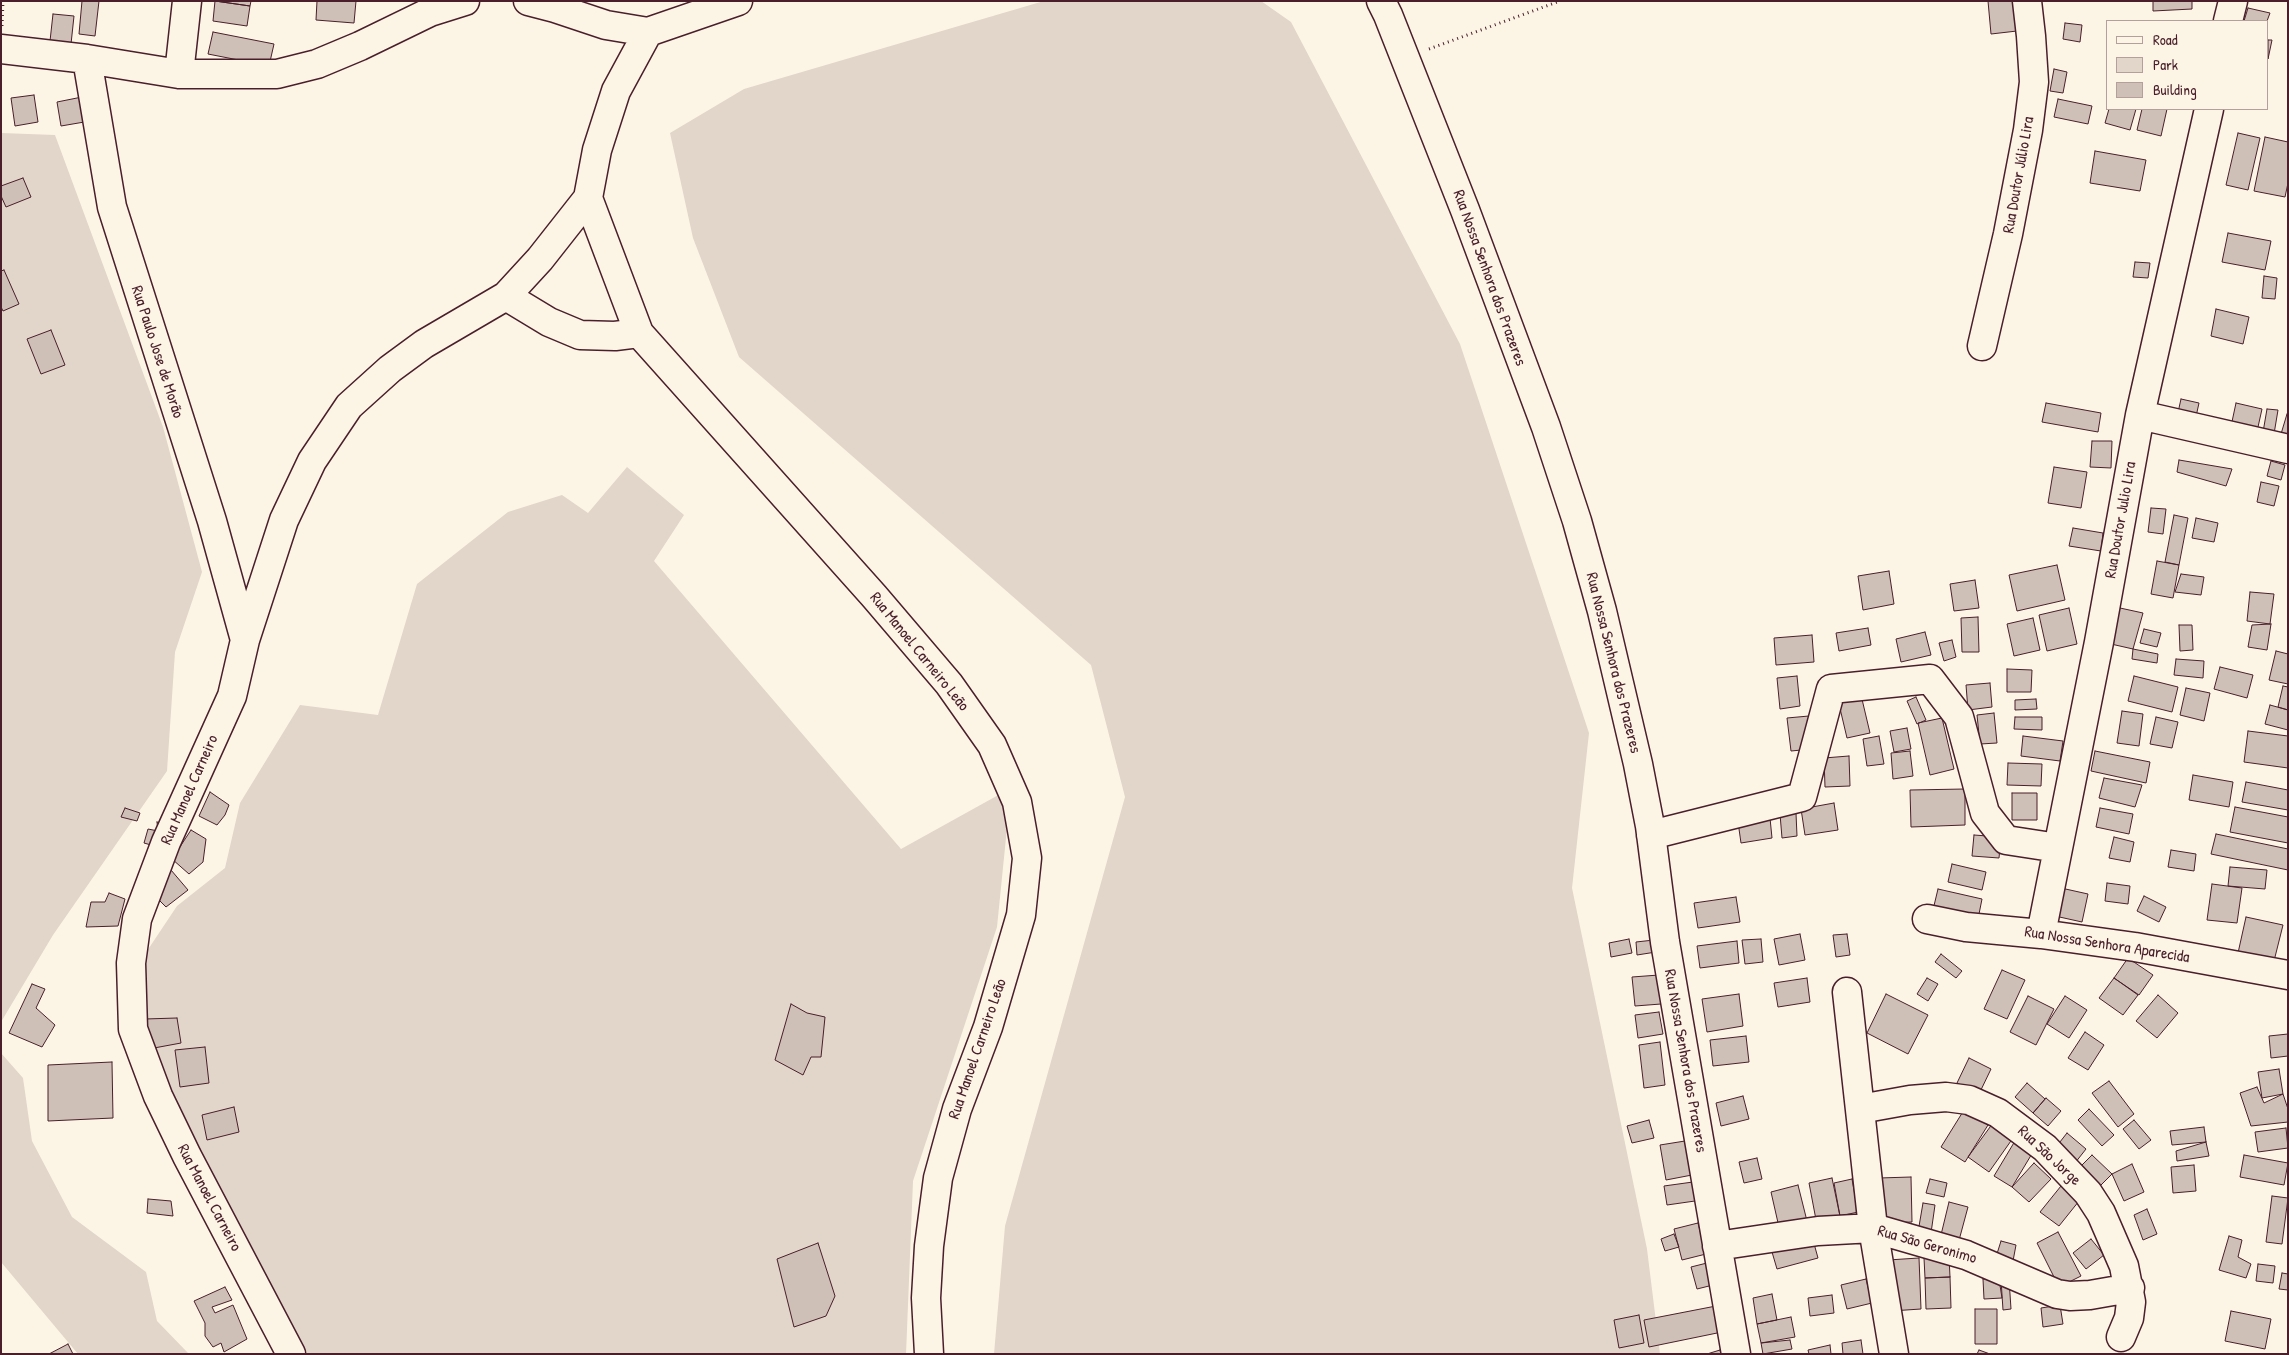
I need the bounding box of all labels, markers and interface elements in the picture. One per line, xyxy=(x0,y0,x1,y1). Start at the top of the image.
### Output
legend xyxy=(2106,20,2269,110)
text: Road xyxy=(2153,29,2178,50)
text: Park xyxy=(2153,54,2178,75)
text: Building xyxy=(2153,79,2197,100)
street label: Rua Doutor Júlio Lira xyxy=(1999,115,2039,235)
street label: Rua Nossa Senhora dos Prazeres xyxy=(1448,187,1530,369)
street label: Rua Paulo Jose de Morão xyxy=(127,283,187,421)
street label: Rua Doutor Julio Lira xyxy=(2101,460,2141,580)
street label: Rua Nossa Senhora dos Prazeres xyxy=(1581,571,1645,755)
street label: Rua Manoel Carneiro Leão xyxy=(865,589,973,715)
street label: Rua Manoel Carneiro xyxy=(157,732,223,848)
street label: Rua Nossa Senhora Aparecida xyxy=(2023,922,2191,968)
street label: Rua Nossa Senhora dos Prazeres xyxy=(1659,968,1711,1154)
street label: Rua Manoel Carneiro Leão xyxy=(945,976,1011,1122)
street label: Rua São Jorge xyxy=(2013,1122,2085,1190)
street label: Rua Manoel Carneiro xyxy=(173,1141,245,1255)
street label: Rua São Geronimo xyxy=(1875,1222,1979,1268)

